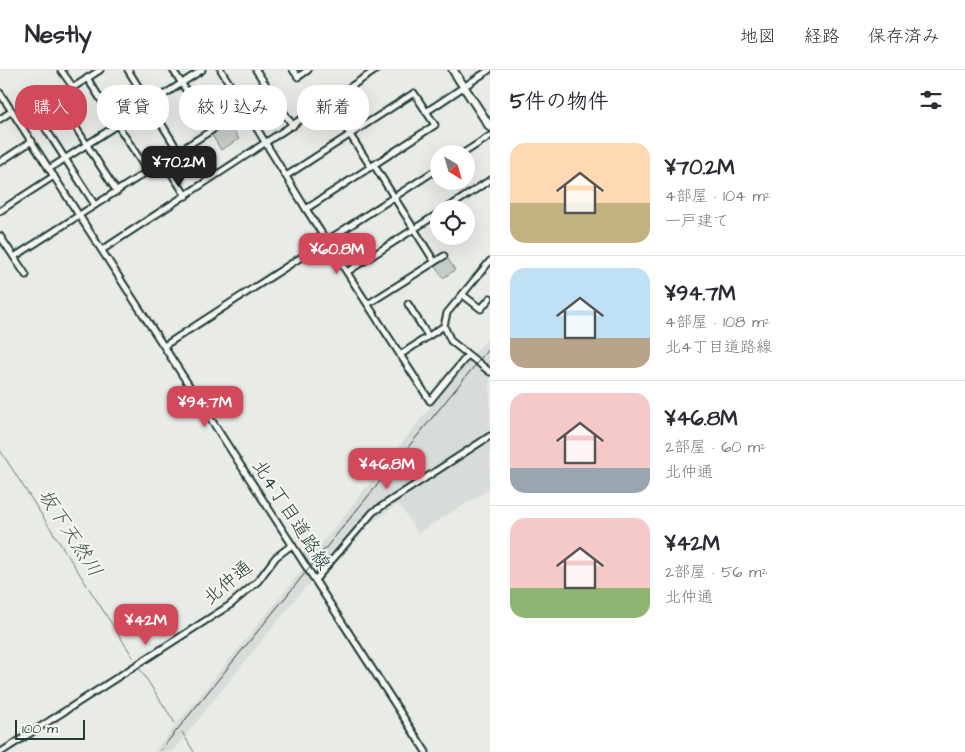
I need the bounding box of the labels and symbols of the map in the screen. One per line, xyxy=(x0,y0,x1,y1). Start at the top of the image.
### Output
north arrow xyxy=(430,145,475,190)
pin: ¥70.2M xyxy=(138,146,220,188)
pin: ¥60.8M xyxy=(296,232,378,275)
pin: ¥94.7M xyxy=(164,386,246,428)
pin: ¥46.8M xyxy=(346,448,428,490)
street label: 北4丁目道路線 xyxy=(245,454,337,576)
water label: 坂下天然川 xyxy=(31,483,109,583)
street label: 北仲通 xyxy=(197,554,259,612)
pin: ¥42M xyxy=(116,604,176,646)
scale bar xyxy=(15,717,85,740)

